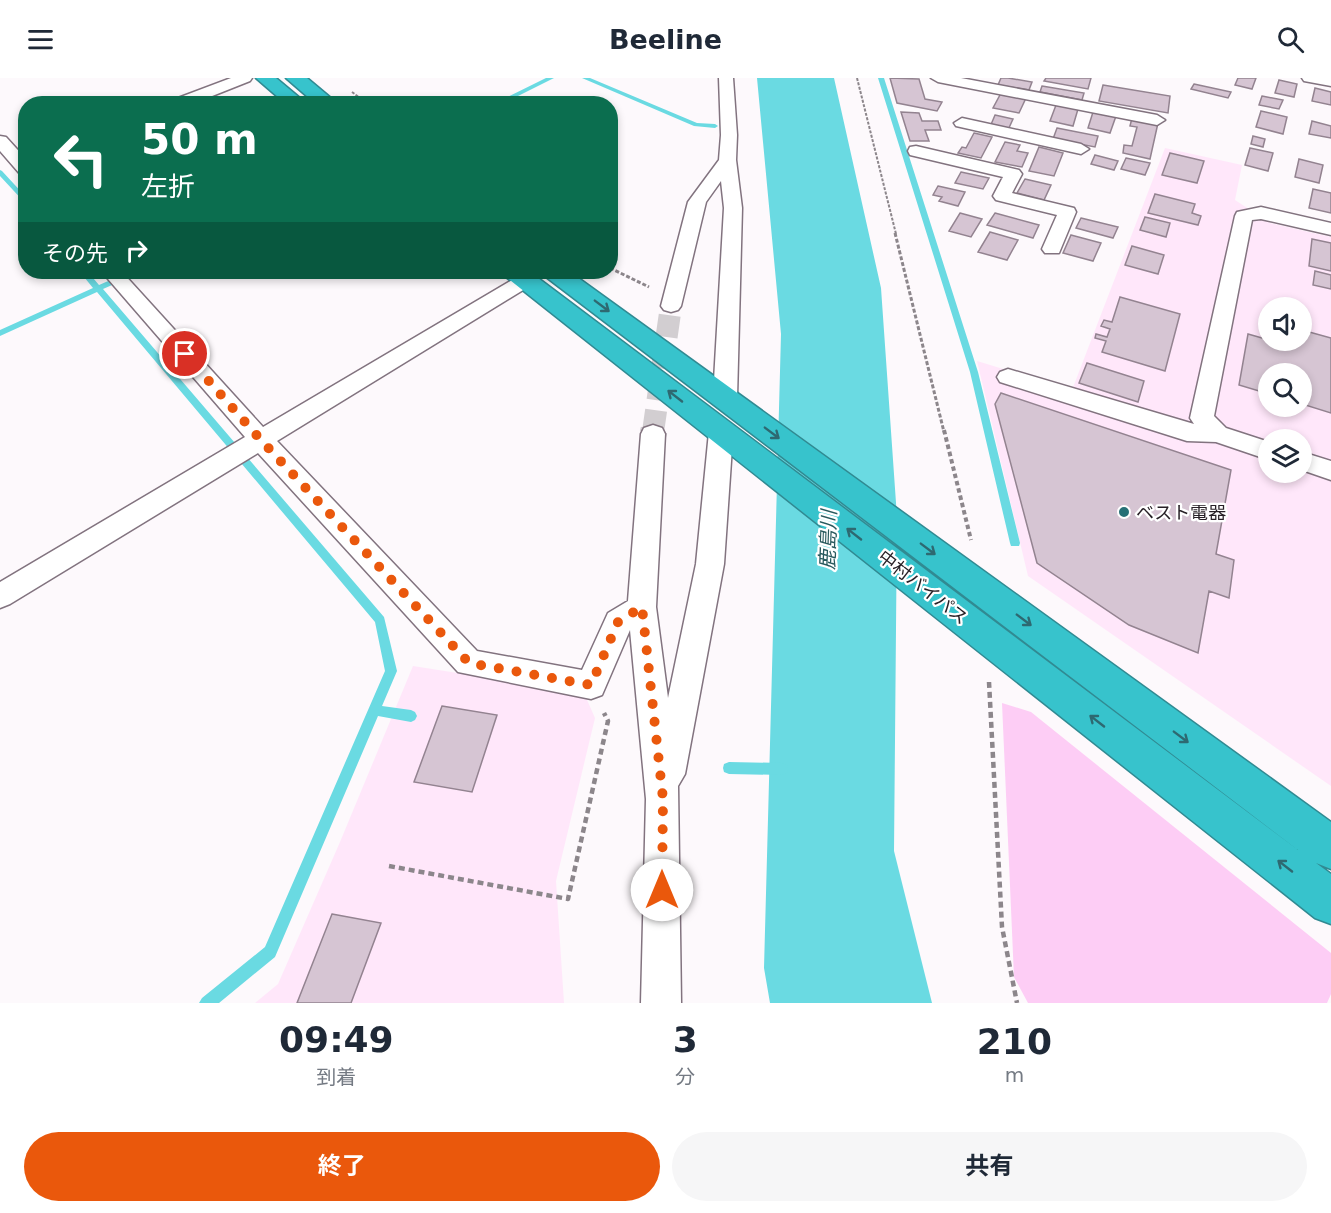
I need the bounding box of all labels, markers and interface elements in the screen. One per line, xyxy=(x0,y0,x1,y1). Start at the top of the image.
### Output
icon: menu xyxy=(24,23,57,56)
icon: search xyxy=(1274,23,1307,56)
text: Beeline xyxy=(609,24,722,55)
text: 50 m xyxy=(141,115,258,164)
icon: left xyxy=(42,120,120,198)
text: 左折 xyxy=(141,171,195,202)
icon: right xyxy=(120,234,153,267)
text: その先 xyxy=(42,241,108,266)
map controls xyxy=(1258,297,1312,483)
button: sound xyxy=(1258,297,1312,351)
one-way arrow xyxy=(593,300,609,313)
pin xyxy=(159,328,210,379)
icon: arrive xyxy=(168,337,201,370)
button: search xyxy=(1258,363,1312,417)
one-way arrow xyxy=(668,390,684,403)
one-way arrow xyxy=(763,426,779,439)
button: layers xyxy=(1258,429,1312,483)
place label: ベスト電器 xyxy=(1136,502,1226,523)
marker: ベスト電器 xyxy=(1117,505,1131,519)
water label: 鹿島川 xyxy=(815,508,841,570)
one-way arrow xyxy=(846,528,862,541)
one-way arrow xyxy=(920,543,936,555)
street label: 中村バイパス xyxy=(874,546,972,628)
one-way arrow xyxy=(1016,614,1032,627)
one-way arrow xyxy=(1089,715,1105,728)
one-way arrow xyxy=(1173,730,1189,743)
position arrow xyxy=(630,858,694,922)
one-way arrow xyxy=(1277,860,1293,873)
text: 09:49 xyxy=(279,1019,394,1060)
text: 3 xyxy=(673,1019,698,1060)
text: 210 xyxy=(977,1021,1052,1062)
text: m xyxy=(1005,1063,1024,1087)
text: 到着 xyxy=(316,1065,356,1089)
text: 分 xyxy=(675,1065,695,1089)
button: 終了 xyxy=(24,1132,660,1201)
button: 共有 xyxy=(672,1132,1307,1201)

